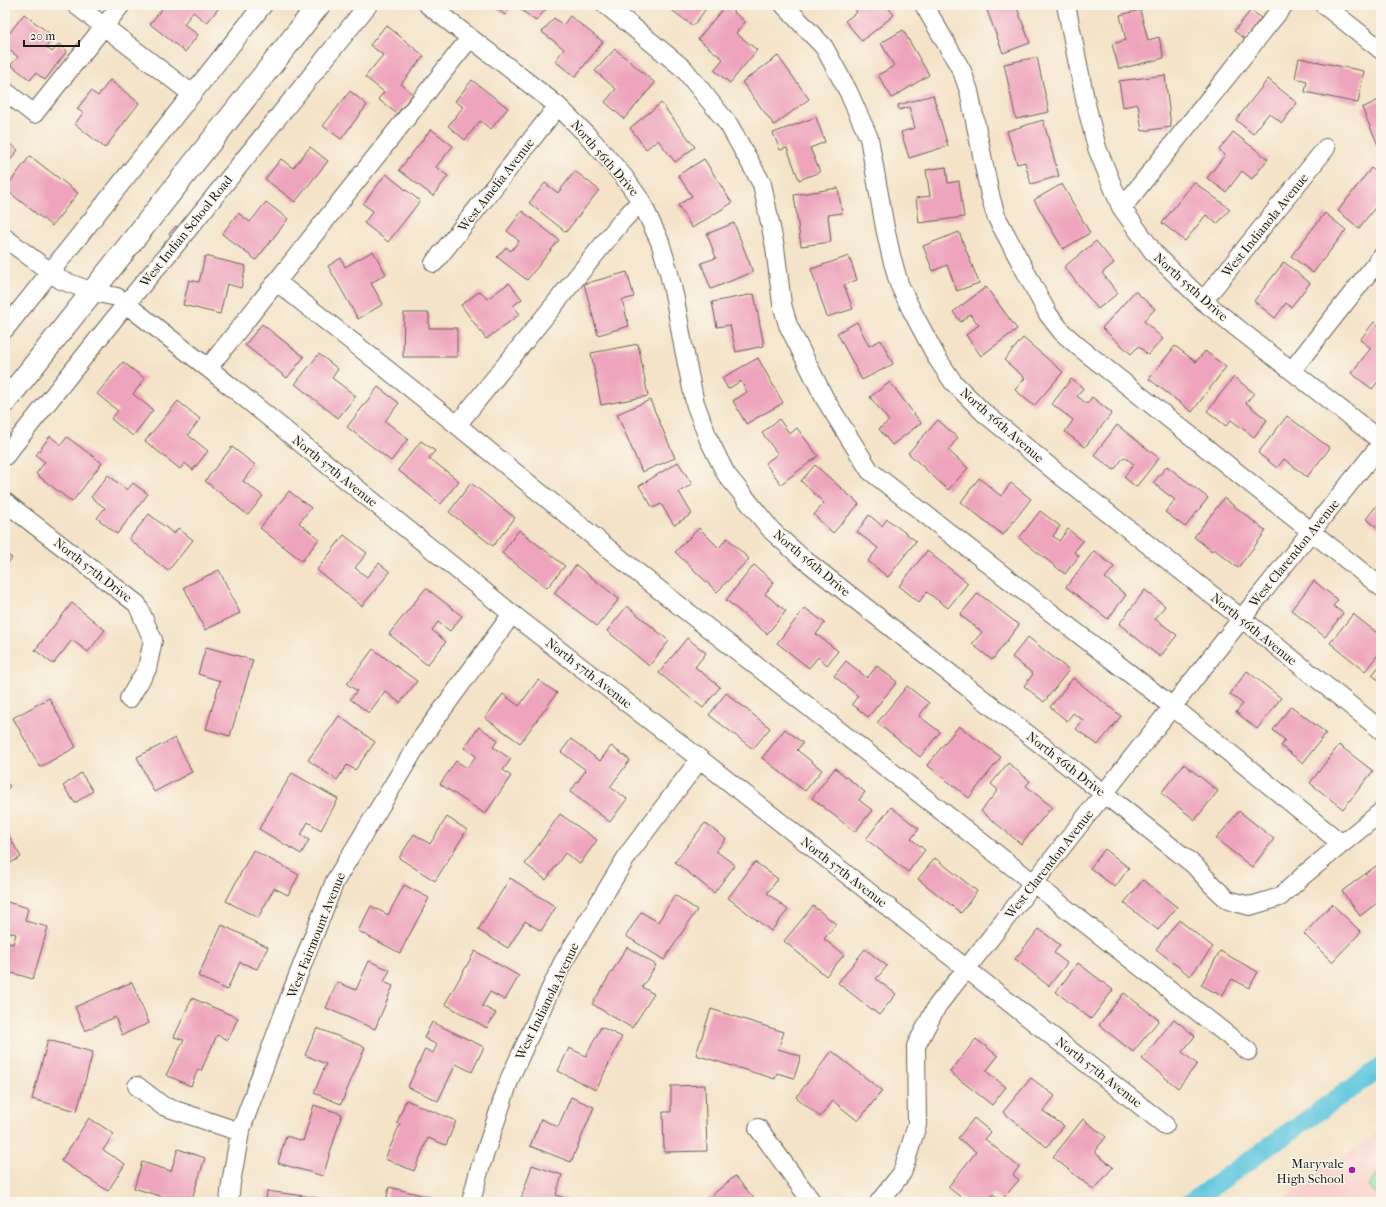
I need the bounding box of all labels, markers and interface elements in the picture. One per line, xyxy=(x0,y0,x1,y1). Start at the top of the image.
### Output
scale bar xyxy=(24,22,79,48)
text: 20 m xyxy=(30,29,55,43)
street label: North 56th Drive xyxy=(568,117,642,199)
street label: West Amelia Avenue xyxy=(454,135,537,235)
street label: West Indianola Avenue xyxy=(1218,170,1312,280)
street label: West Indian School Road xyxy=(136,172,236,290)
street label: North 55th Drive xyxy=(1151,250,1231,324)
street label: North 56th Avenue xyxy=(957,385,1047,466)
street label: North 57th Avenue xyxy=(289,432,381,510)
street label: West Clarendon Avenue xyxy=(1245,496,1342,611)
street label: North 56th Drive xyxy=(771,527,854,600)
street label: North 57th Drive xyxy=(51,535,135,605)
street label: North 56th Avenue xyxy=(1208,590,1300,668)
street label: North 57th Avenue xyxy=(543,635,635,712)
street label: North 56th Drive xyxy=(1024,729,1109,800)
street label: West Clarendon Avenue xyxy=(1001,806,1097,922)
street label: North 57th Avenue xyxy=(798,834,890,911)
street label: West Fairmount Avenue xyxy=(284,869,348,1001)
street label: West Indianola Avenue xyxy=(512,940,582,1063)
street label: North 57th Avenue xyxy=(1053,1034,1145,1111)
place label: Maryvale High School xyxy=(1277,1156,1345,1186)
marker: Maryvale High School xyxy=(1347,1165,1357,1175)

